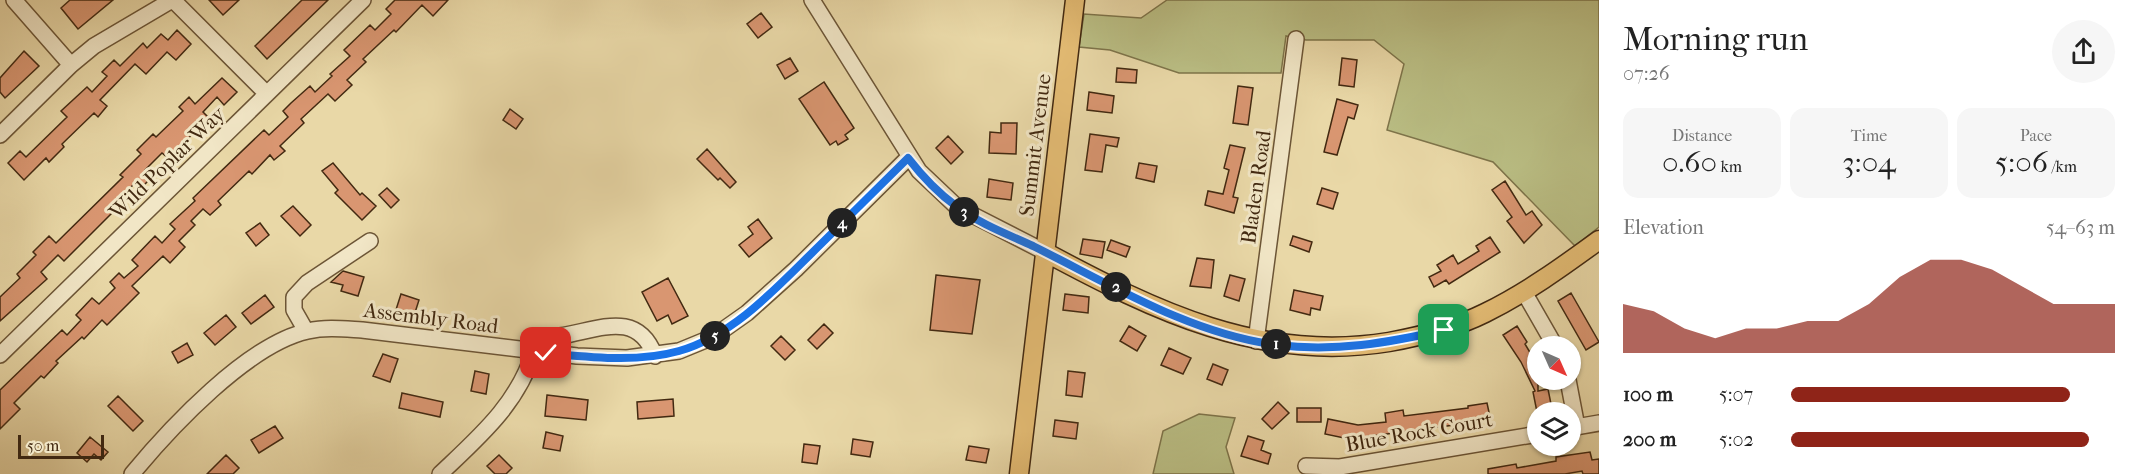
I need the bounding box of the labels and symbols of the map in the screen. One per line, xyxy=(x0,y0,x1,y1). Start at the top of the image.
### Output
street label: Summit Avenue xyxy=(1014,72,1056,218)
street label: Wild Poplar Way xyxy=(104,101,230,225)
street label: Bladen Road xyxy=(1236,128,1276,245)
pin: 3 xyxy=(949,197,979,227)
pin: 4 xyxy=(827,208,857,238)
pin: 2 xyxy=(1101,272,1131,302)
street label: Assembly Road xyxy=(361,298,500,338)
pin xyxy=(1418,304,1469,355)
pin: 5 xyxy=(700,321,730,351)
pin xyxy=(520,327,571,378)
pin: 1 xyxy=(1261,329,1291,359)
north arrow xyxy=(1527,336,1581,390)
street label: Blue Rock Court xyxy=(1343,407,1495,457)
scale bar xyxy=(18,432,104,460)

